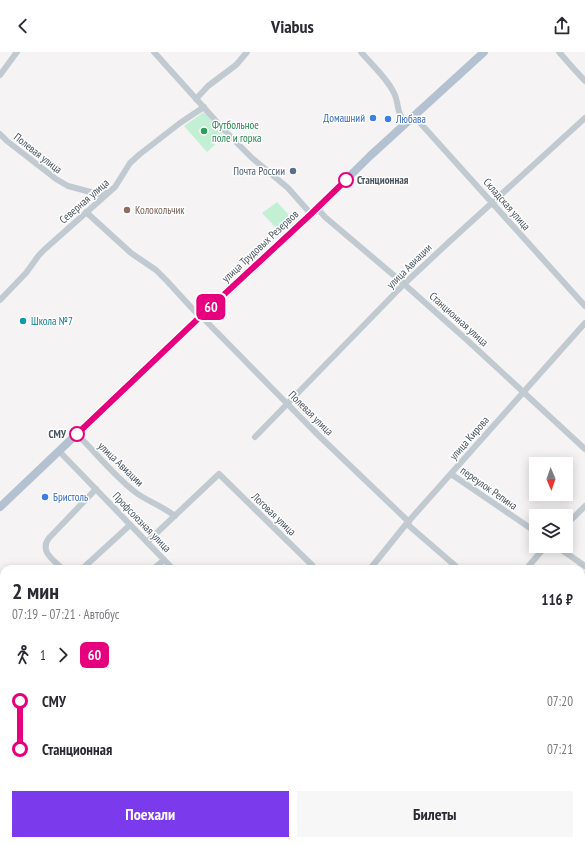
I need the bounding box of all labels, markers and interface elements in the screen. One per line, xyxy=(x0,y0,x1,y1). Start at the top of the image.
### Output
icon: back xyxy=(12,15,34,37)
text: Viabus xyxy=(271,15,314,38)
icon: share xyxy=(551,15,573,37)
place label: Домашний xyxy=(323,111,365,125)
place label: Любава xyxy=(395,112,426,126)
marker: Домашний xyxy=(368,113,378,123)
marker: Любава xyxy=(383,114,393,124)
place label: Футбольное поле и горка xyxy=(212,118,261,145)
marker: Футбольное поле и горка xyxy=(199,126,209,136)
street label: Полевая улица xyxy=(11,130,65,176)
place label: Почта России xyxy=(233,164,285,178)
marker: Почта России xyxy=(288,166,298,176)
marker: Станционная xyxy=(338,172,354,188)
place label: Станционная xyxy=(357,173,409,187)
street label: Складская улица xyxy=(480,175,534,233)
street label: Северная улица xyxy=(56,176,112,226)
place label: Колокольчик xyxy=(135,203,185,217)
marker: Колокольчик xyxy=(122,205,132,215)
street label: улица Трудовых Резервов xyxy=(219,206,302,285)
street label: улица Авиации xyxy=(384,240,435,291)
street label: Станционная улица xyxy=(427,289,491,349)
line badge: 60 xyxy=(193,294,229,320)
text: 60 xyxy=(204,298,218,316)
place label: Школа №7 xyxy=(31,314,73,328)
marker: Школа №7 xyxy=(18,316,28,326)
street label: Полевая улица xyxy=(286,388,336,438)
street label: улица Кирова xyxy=(446,413,492,463)
marker: СМУ xyxy=(69,426,85,442)
place label: СМУ xyxy=(48,427,67,441)
street label: улица Авиации xyxy=(95,439,147,489)
north arrow xyxy=(529,457,573,501)
map controls xyxy=(529,457,573,553)
street label: переулок Репина xyxy=(458,463,520,513)
street label: Профсоюзная улица xyxy=(110,489,174,555)
street label: Логовая улица xyxy=(248,489,299,539)
place label: Бристоль xyxy=(53,490,88,504)
marker: Бристоль xyxy=(40,492,50,502)
button: layers xyxy=(529,509,573,553)
text: 2 мин xyxy=(12,577,59,605)
text: 116 ₽ xyxy=(541,590,573,609)
text: 07:19 – 07:21 · Автобус xyxy=(12,606,119,623)
icon: walk xyxy=(12,644,34,666)
icon: forward xyxy=(52,644,74,666)
text: 60 xyxy=(88,646,101,664)
text: 1 xyxy=(40,647,46,664)
text: СМУ xyxy=(42,692,66,711)
text: 07:20 xyxy=(547,693,573,710)
text: Станционная xyxy=(42,740,112,759)
text: 07:21 xyxy=(547,741,573,758)
button: Поехали xyxy=(12,791,289,837)
button: Билеты xyxy=(297,791,573,837)

